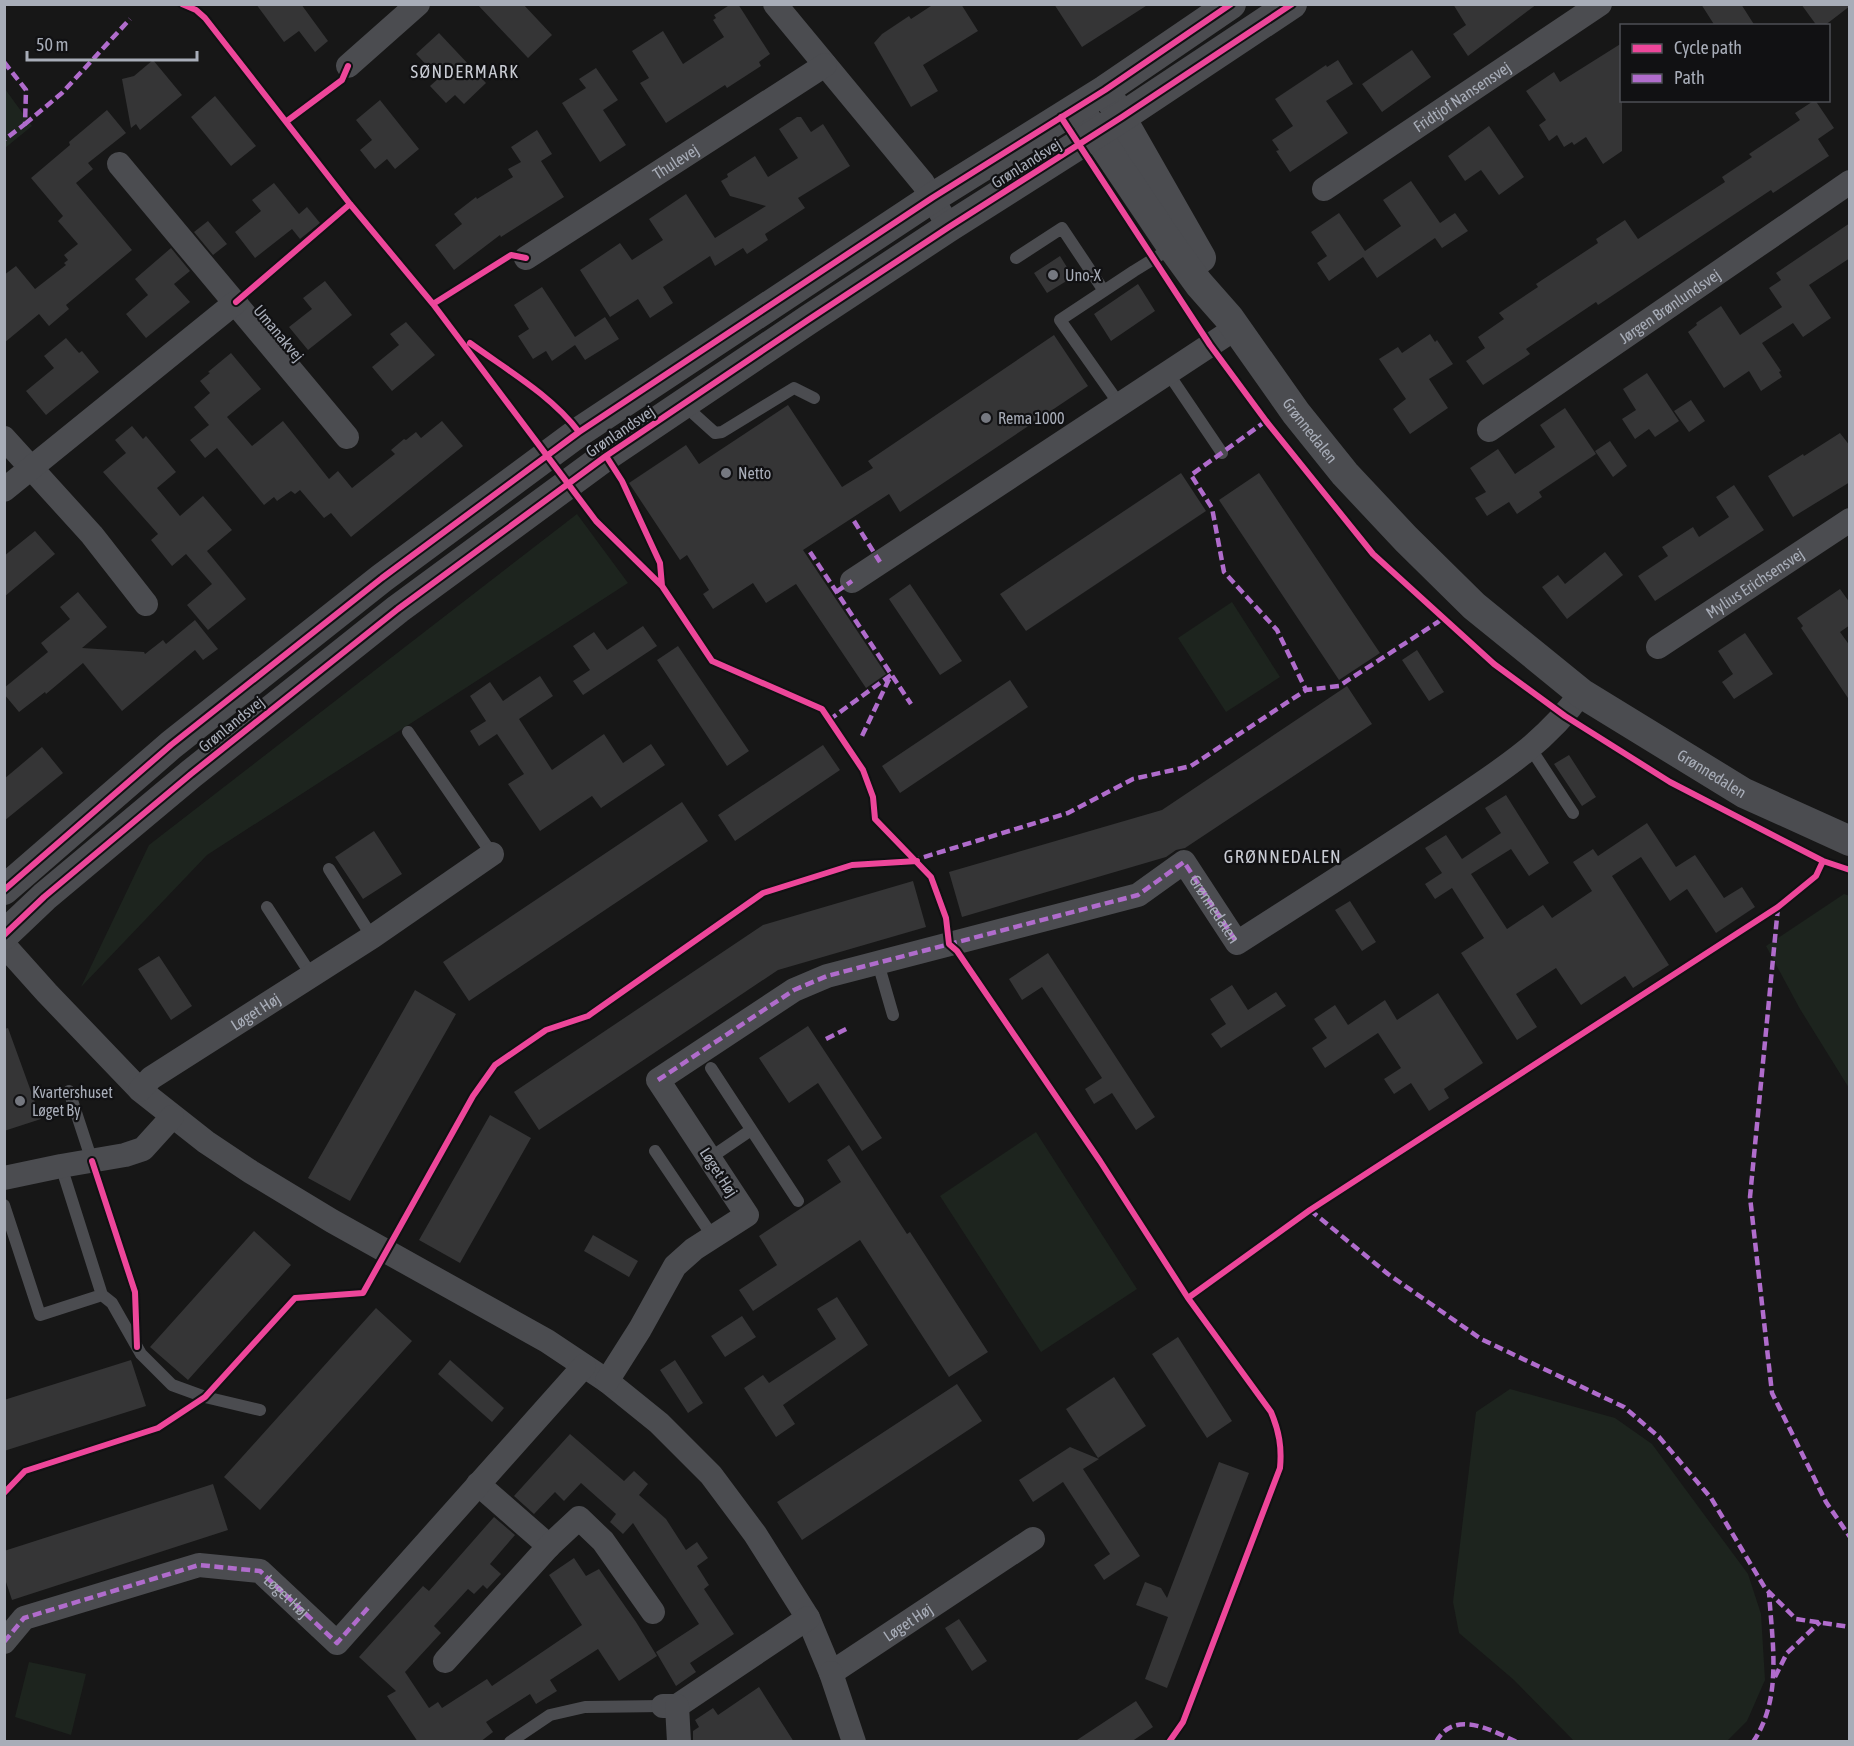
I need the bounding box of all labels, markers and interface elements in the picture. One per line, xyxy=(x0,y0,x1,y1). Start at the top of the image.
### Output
scale bar xyxy=(27,24,196,62)
legend xyxy=(1620,24,1830,102)
text: 50 m xyxy=(36,34,68,55)
text: Cycle path xyxy=(1674,37,1742,58)
street label: Fridtjof Nansensvej xyxy=(1410,58,1514,136)
district label: SØNDERMARK xyxy=(410,61,520,82)
text: Path xyxy=(1674,67,1705,88)
street label: Grønlandsvej xyxy=(988,135,1065,192)
street label: Thulevej xyxy=(649,140,702,183)
street label: Jørgen Brønlundsvej xyxy=(1615,265,1724,347)
place label: Uno-X xyxy=(1065,266,1102,284)
marker: Uno-X xyxy=(1046,268,1060,282)
street label: Umanakvej xyxy=(249,301,308,365)
street label: Grønnedalen xyxy=(1279,394,1341,466)
street label: Grønlandsvej xyxy=(582,402,658,461)
place label: Rema 1000 xyxy=(998,409,1065,427)
marker: Rema 1000 xyxy=(979,411,993,425)
place label: Netto xyxy=(738,464,771,482)
marker: Netto xyxy=(719,466,733,480)
street label: Mylius Erichsensvej xyxy=(1702,544,1808,622)
street label: Grønlandsvej xyxy=(195,692,268,756)
street label: Grønnedalen xyxy=(1674,745,1750,801)
district label: GRØNNEDALEN xyxy=(1224,846,1342,867)
street label: Grønnedalen xyxy=(1186,872,1243,946)
street label: Løget Høj xyxy=(227,989,284,1034)
place label: Kvartershuset Løget By xyxy=(32,1083,113,1120)
marker: Kvartershuset Løget By xyxy=(13,1094,27,1108)
street label: Løget Høj xyxy=(696,1144,741,1200)
street label: Løget Høj xyxy=(261,1571,313,1622)
street label: Løget Høj xyxy=(880,1599,936,1645)

